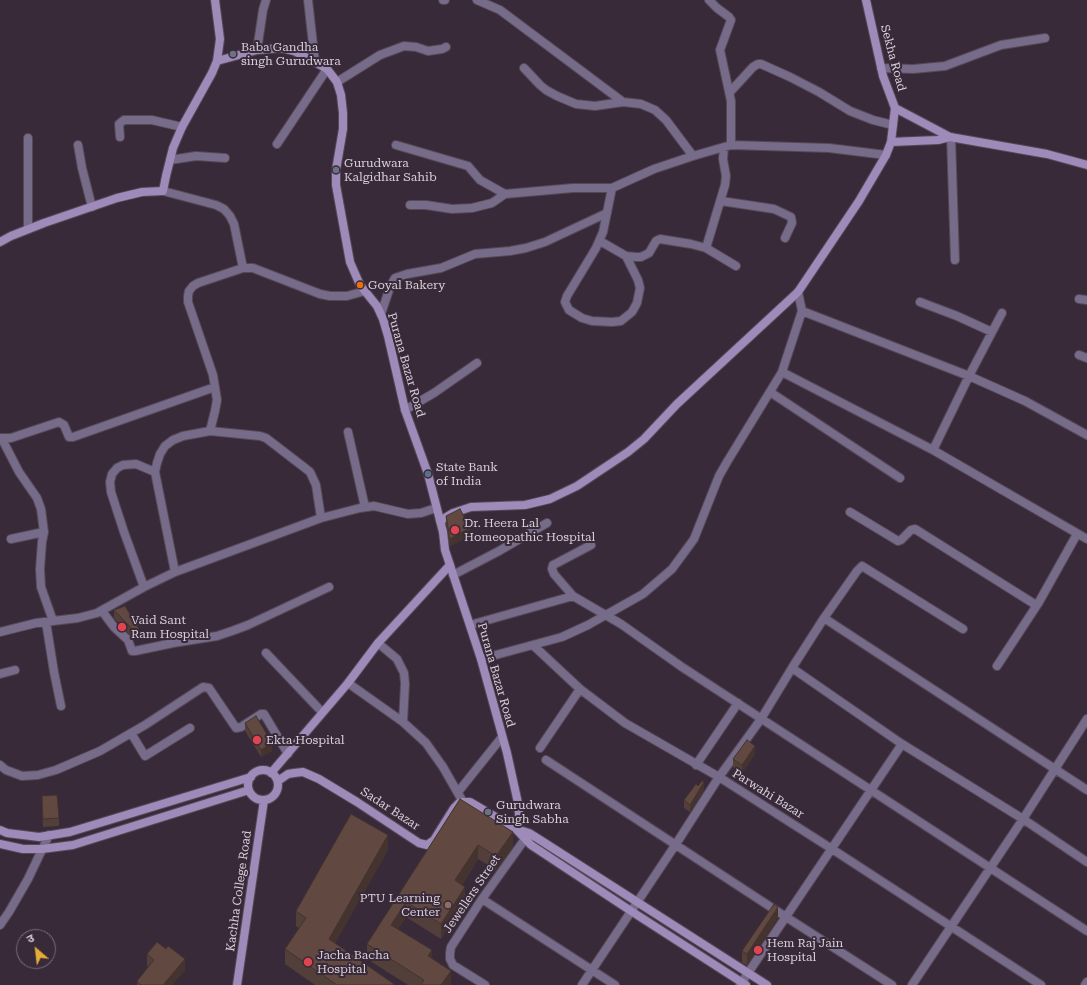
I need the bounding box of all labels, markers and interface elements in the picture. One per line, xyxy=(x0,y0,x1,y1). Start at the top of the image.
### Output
street label: Sekha Road xyxy=(877,23,909,93)
place label: Baba Gandha singh Gurudwara xyxy=(241,40,341,68)
marker: Baba Gandha singh Gurudwara xyxy=(228,49,238,59)
place label: Gurudwara Kalgidhar Sahib xyxy=(344,156,437,184)
marker: Gurudwara Kalgidhar Sahib xyxy=(331,165,341,175)
place label: Goyal Bakery xyxy=(368,278,445,292)
marker: Goyal Bakery xyxy=(355,280,365,290)
street label: Purana Bazar Road xyxy=(384,311,428,419)
place label: State Bank of India xyxy=(436,460,498,488)
marker: State Bank of India xyxy=(423,469,433,479)
place label: Dr. Heera Lal Homeopathic Hospital xyxy=(464,516,595,544)
marker: Dr. Heera Lal Homeopathic Hospital xyxy=(449,524,461,536)
place label: Vaid Sant Ram Hospital xyxy=(131,613,209,641)
marker: Vaid Sant Ram Hospital xyxy=(116,621,128,633)
street label: Purana Bazar Road xyxy=(474,621,518,729)
place label: Ekta Hospital xyxy=(266,733,344,747)
marker: Ekta Hospital xyxy=(251,734,263,746)
street label: Parwahi Bazar xyxy=(730,766,806,822)
street label: Sadar Bazar xyxy=(358,785,422,833)
place label: Gurudwara Singh Sabha xyxy=(496,798,569,826)
marker: Gurudwara Singh Sabha xyxy=(483,807,493,817)
street label: Kachha College Road xyxy=(223,830,255,952)
street label: Jewellers Street xyxy=(441,852,503,936)
place label: PTU Learning Center xyxy=(360,891,440,919)
marker: PTU Learning Center xyxy=(443,900,453,910)
north arrow xyxy=(16,929,56,969)
text: उ xyxy=(25,932,36,946)
place label: Hem Raj Jain Hospital xyxy=(767,936,843,964)
marker: Hem Raj Jain Hospital xyxy=(752,944,764,956)
place label: Jacha Bacha Hospital xyxy=(317,948,389,976)
marker: Jacha Bacha Hospital xyxy=(302,956,314,968)

